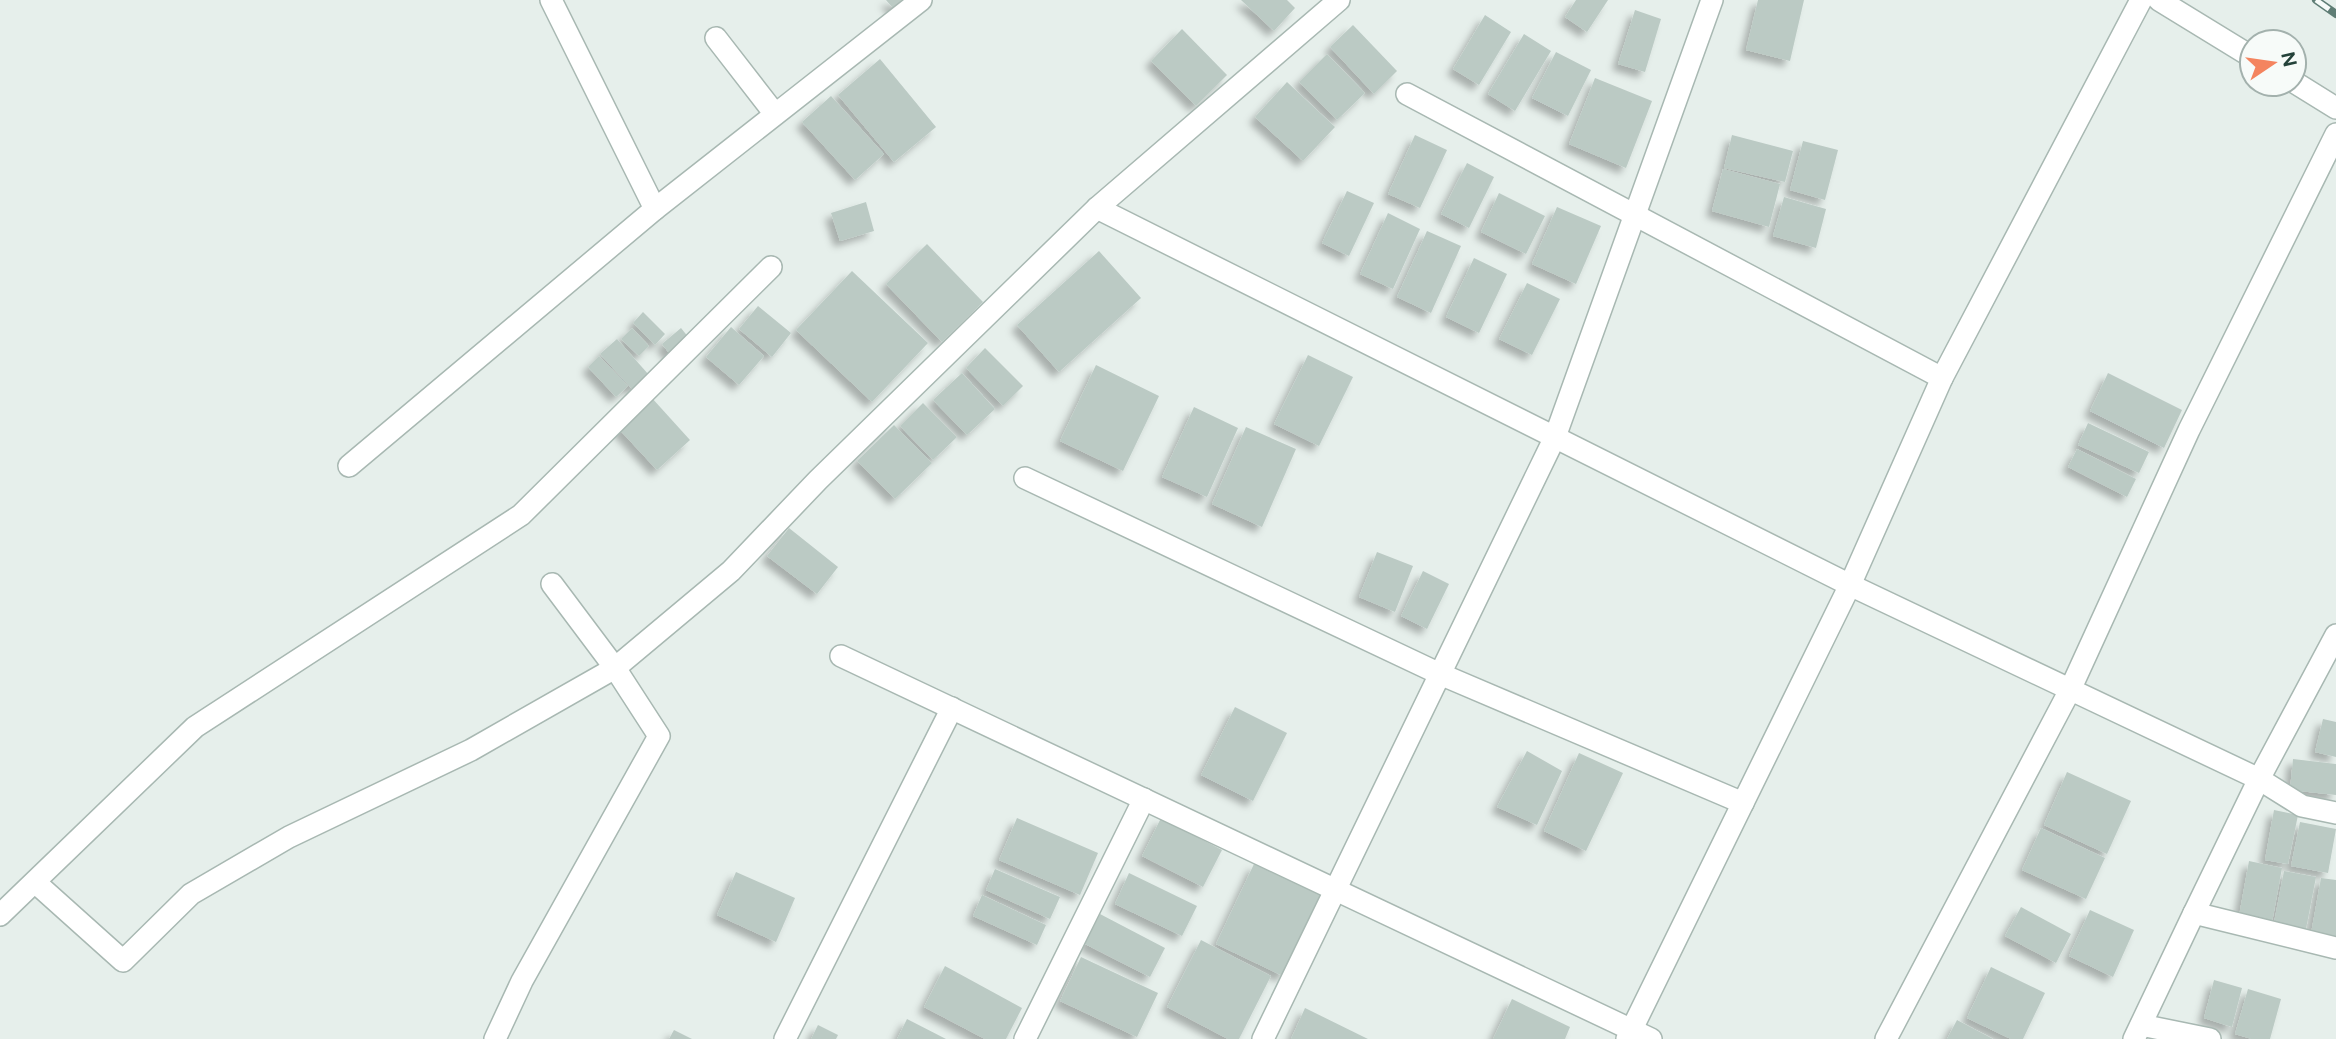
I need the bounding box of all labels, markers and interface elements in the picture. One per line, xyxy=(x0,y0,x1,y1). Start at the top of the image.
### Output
north arrow xyxy=(2238,28,2308,98)
text: N xyxy=(2276,50,2302,69)

